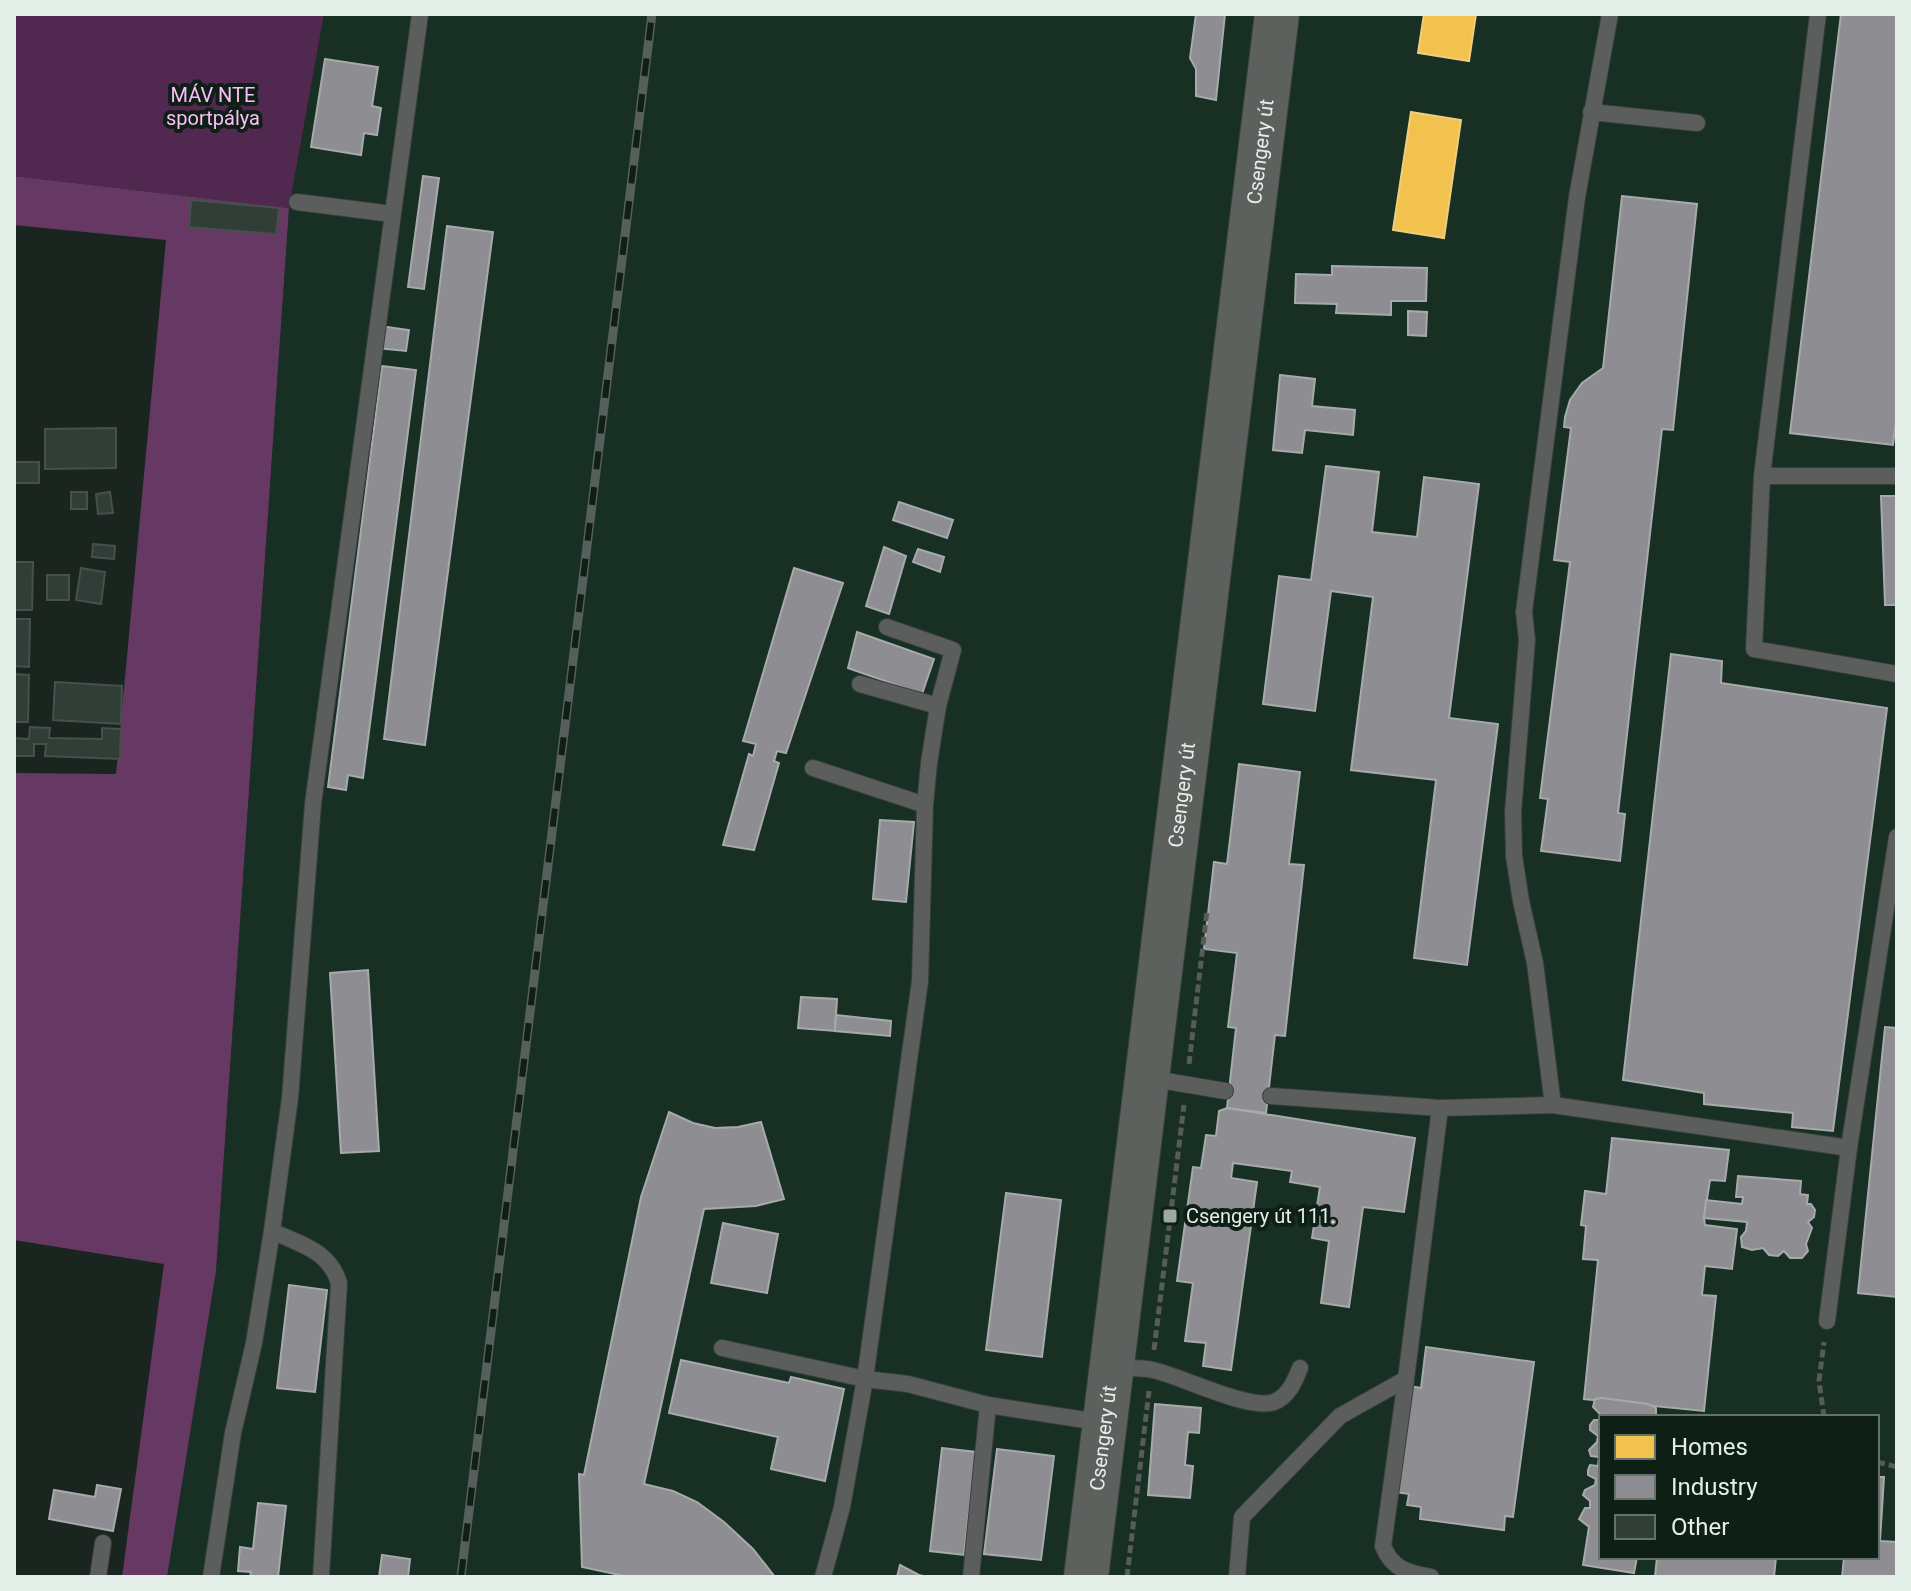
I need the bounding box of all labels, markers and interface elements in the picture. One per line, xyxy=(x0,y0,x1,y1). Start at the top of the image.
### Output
park label: MÁV NTE sportpálya xyxy=(166,83,260,130)
street label: Csengery út xyxy=(1242,98,1279,206)
street label: Csengery út xyxy=(1163,741,1200,849)
place label: Csengery út 111. xyxy=(1186,1204,1336,1228)
marker: Csengery út 111. xyxy=(1161,1207,1179,1225)
street label: Csengery út xyxy=(1085,1384,1121,1492)
legend xyxy=(1599,1415,1879,1559)
text: Homes xyxy=(1671,1433,1748,1461)
text: Industry xyxy=(1671,1473,1758,1501)
text: Other xyxy=(1671,1513,1729,1541)

